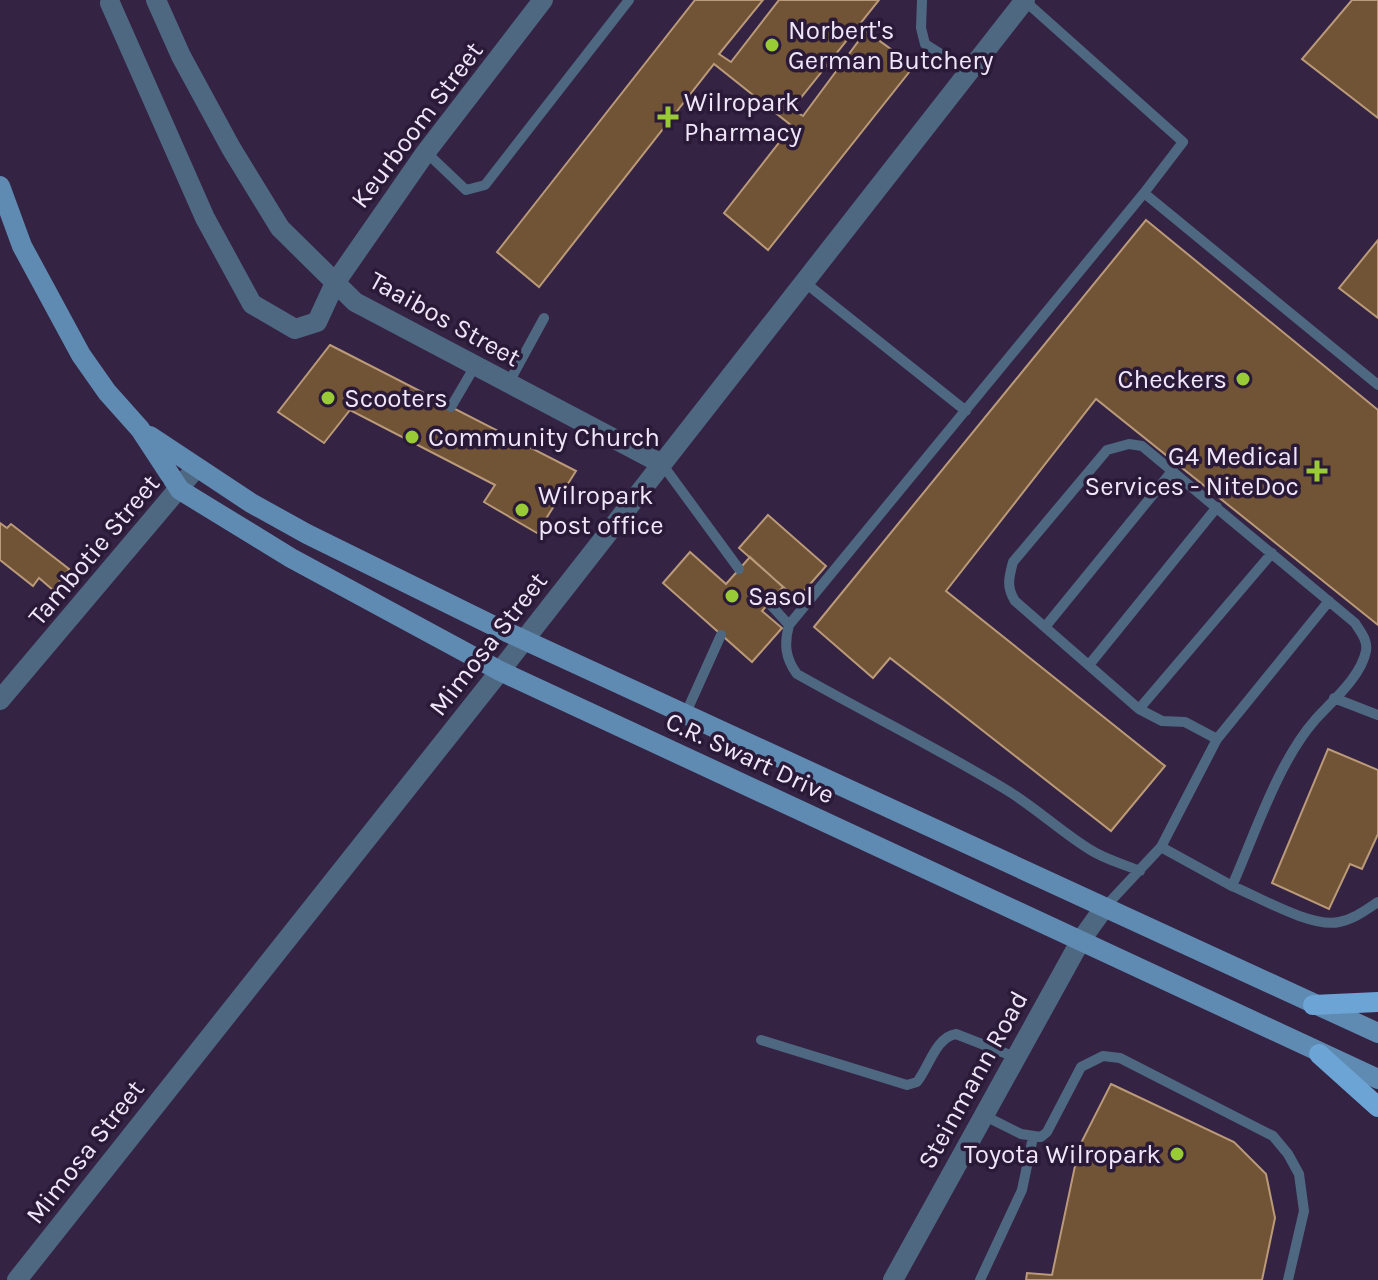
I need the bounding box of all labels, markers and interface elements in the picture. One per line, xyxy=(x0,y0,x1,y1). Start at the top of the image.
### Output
place label: Norbert's German Butchery xyxy=(788,15,994,76)
street label: Keurboom Street xyxy=(344,36,490,214)
marker: Norbert's German Butchery xyxy=(763,36,781,54)
place label: Wilropark Pharmacy xyxy=(684,87,802,148)
marker: Wilropark Pharmacy xyxy=(659,108,677,126)
street label: Taaibos Street xyxy=(364,265,526,373)
place label: Checkers xyxy=(1118,364,1227,395)
marker: Checkers xyxy=(1234,370,1252,388)
place label: Scooters xyxy=(344,383,448,414)
marker: Scooters xyxy=(319,389,337,407)
place label: Community Church xyxy=(428,422,660,453)
marker: Community Church xyxy=(403,428,421,446)
place label: G4 Medical Services - NiteDoc xyxy=(1084,441,1299,502)
marker: G4 Medical Services - NiteDoc xyxy=(1306,460,1328,482)
street label: Tambotie Street xyxy=(22,468,166,632)
place label: Wilropark post office xyxy=(538,480,664,541)
marker: Wilropark post office xyxy=(513,501,531,519)
street label: Mimosa Street xyxy=(422,566,554,722)
place label: Sasol xyxy=(748,581,813,612)
marker: Sasol xyxy=(723,587,741,605)
street label: C.R. Swart Drive xyxy=(661,705,839,811)
street label: Steinmann Road xyxy=(911,986,1035,1174)
street label: Mimosa Street xyxy=(19,1074,151,1230)
place label: Toyota Wilropark xyxy=(964,1139,1161,1170)
marker: Toyota Wilropark xyxy=(1168,1145,1186,1163)

